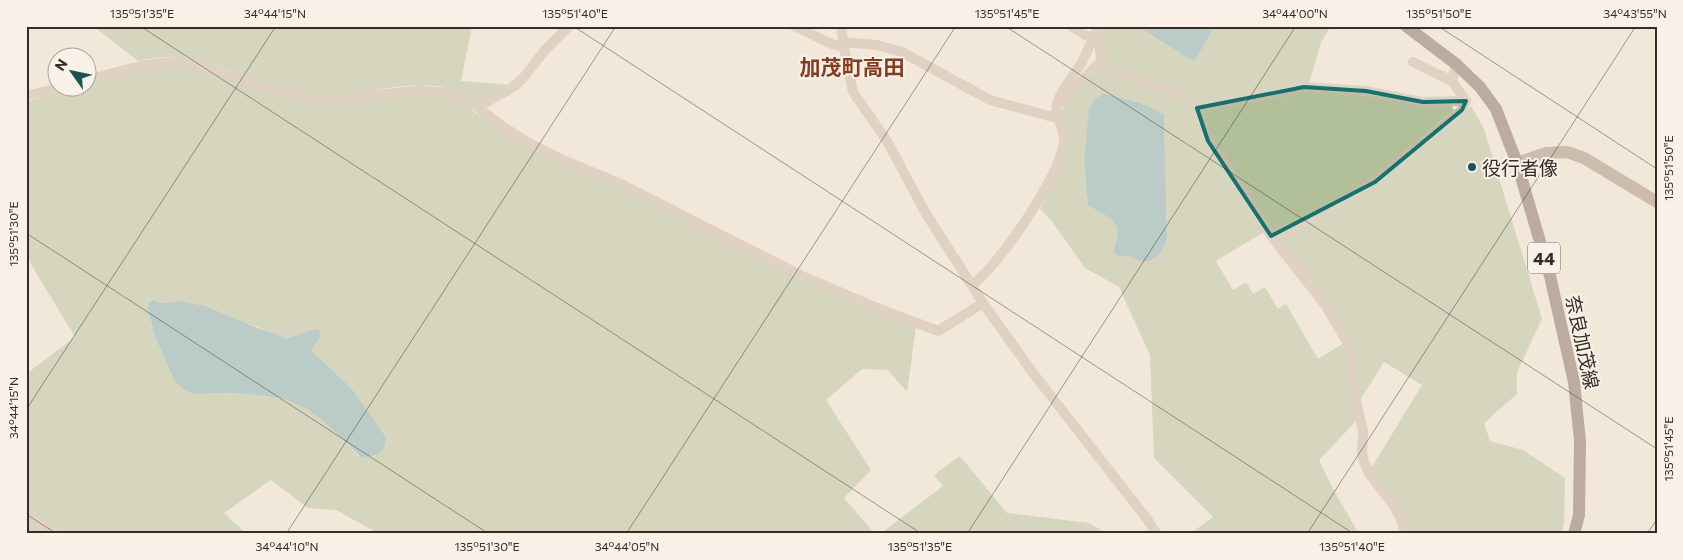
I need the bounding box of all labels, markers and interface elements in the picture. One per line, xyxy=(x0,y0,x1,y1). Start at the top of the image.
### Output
text: 135°51'35"E xyxy=(110,6,174,20)
text: 34°44'15"N xyxy=(244,6,306,20)
text: 135°51'40"E xyxy=(542,6,608,20)
text: 135°51'45"E xyxy=(975,6,1039,20)
text: 34°44'00"N xyxy=(1262,6,1328,20)
text: 135°51'50"E xyxy=(1406,6,1472,20)
text: 34°43'55"N xyxy=(1603,6,1667,20)
north arrow xyxy=(48,48,98,98)
district label: 加茂町高田 xyxy=(800,54,905,79)
text: N xyxy=(51,56,71,74)
text: 135°51'50"E xyxy=(1661,135,1675,201)
place label: 役行者像 xyxy=(1482,156,1558,179)
marker: 役行者像 xyxy=(1466,161,1478,173)
text: 135°51'30"E xyxy=(6,201,20,267)
road number: 44 xyxy=(1528,242,1560,274)
street label: 奈良加茂線 xyxy=(1562,293,1604,391)
text: 34°44'15"N xyxy=(6,377,20,439)
text: 135°51'45"E xyxy=(1661,417,1675,481)
text: 34°44'10"N xyxy=(256,539,318,553)
text: 135°51'30"E xyxy=(454,539,520,553)
text: 34°44'05"N xyxy=(595,539,659,553)
text: 135°51'35"E xyxy=(888,539,952,553)
text: 135°51'40"E xyxy=(1319,539,1385,553)

